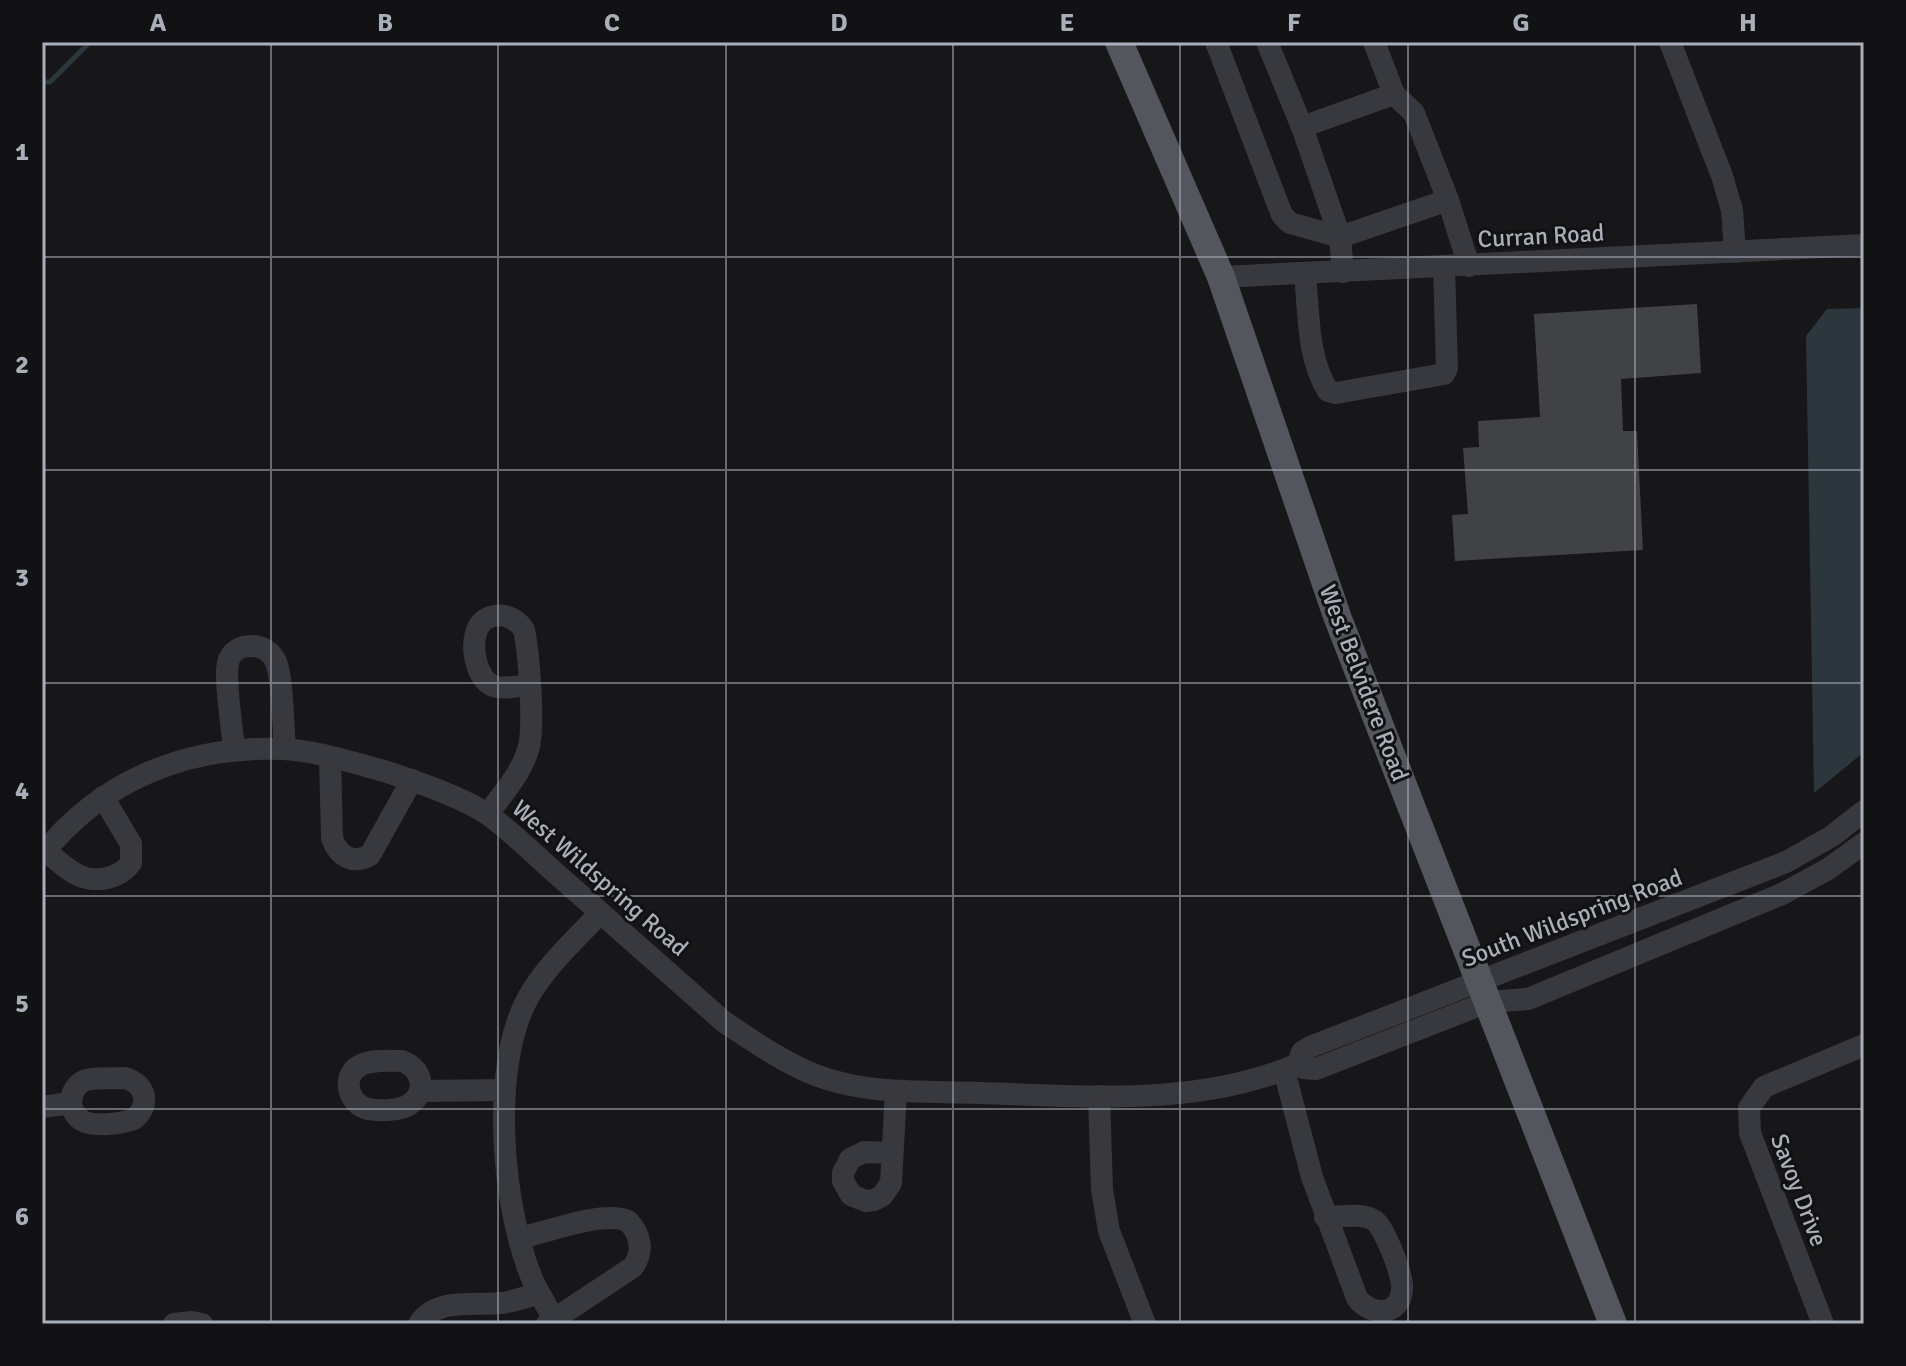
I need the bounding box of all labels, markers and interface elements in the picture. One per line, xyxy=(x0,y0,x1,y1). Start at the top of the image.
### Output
text: A xyxy=(150,7,167,39)
text: B xyxy=(377,7,393,39)
text: C xyxy=(604,7,620,39)
text: D xyxy=(830,7,848,39)
text: E xyxy=(1060,7,1074,39)
text: F xyxy=(1287,7,1301,39)
text: G xyxy=(1512,7,1530,39)
text: H xyxy=(1739,7,1757,39)
text: 1 xyxy=(15,136,29,168)
street label: Curran Road xyxy=(1477,218,1605,254)
text: 2 xyxy=(15,349,29,381)
text: 3 xyxy=(15,562,29,594)
street label: West Belvidere Road xyxy=(1313,581,1415,785)
text: 4 xyxy=(15,775,29,807)
street label: West Wildspring Road xyxy=(506,793,694,963)
street label: South Wildspring Road xyxy=(1458,862,1686,974)
text: 5 xyxy=(15,988,29,1020)
street label: Savoy Drive xyxy=(1764,1130,1834,1250)
text: 6 xyxy=(15,1201,29,1233)

